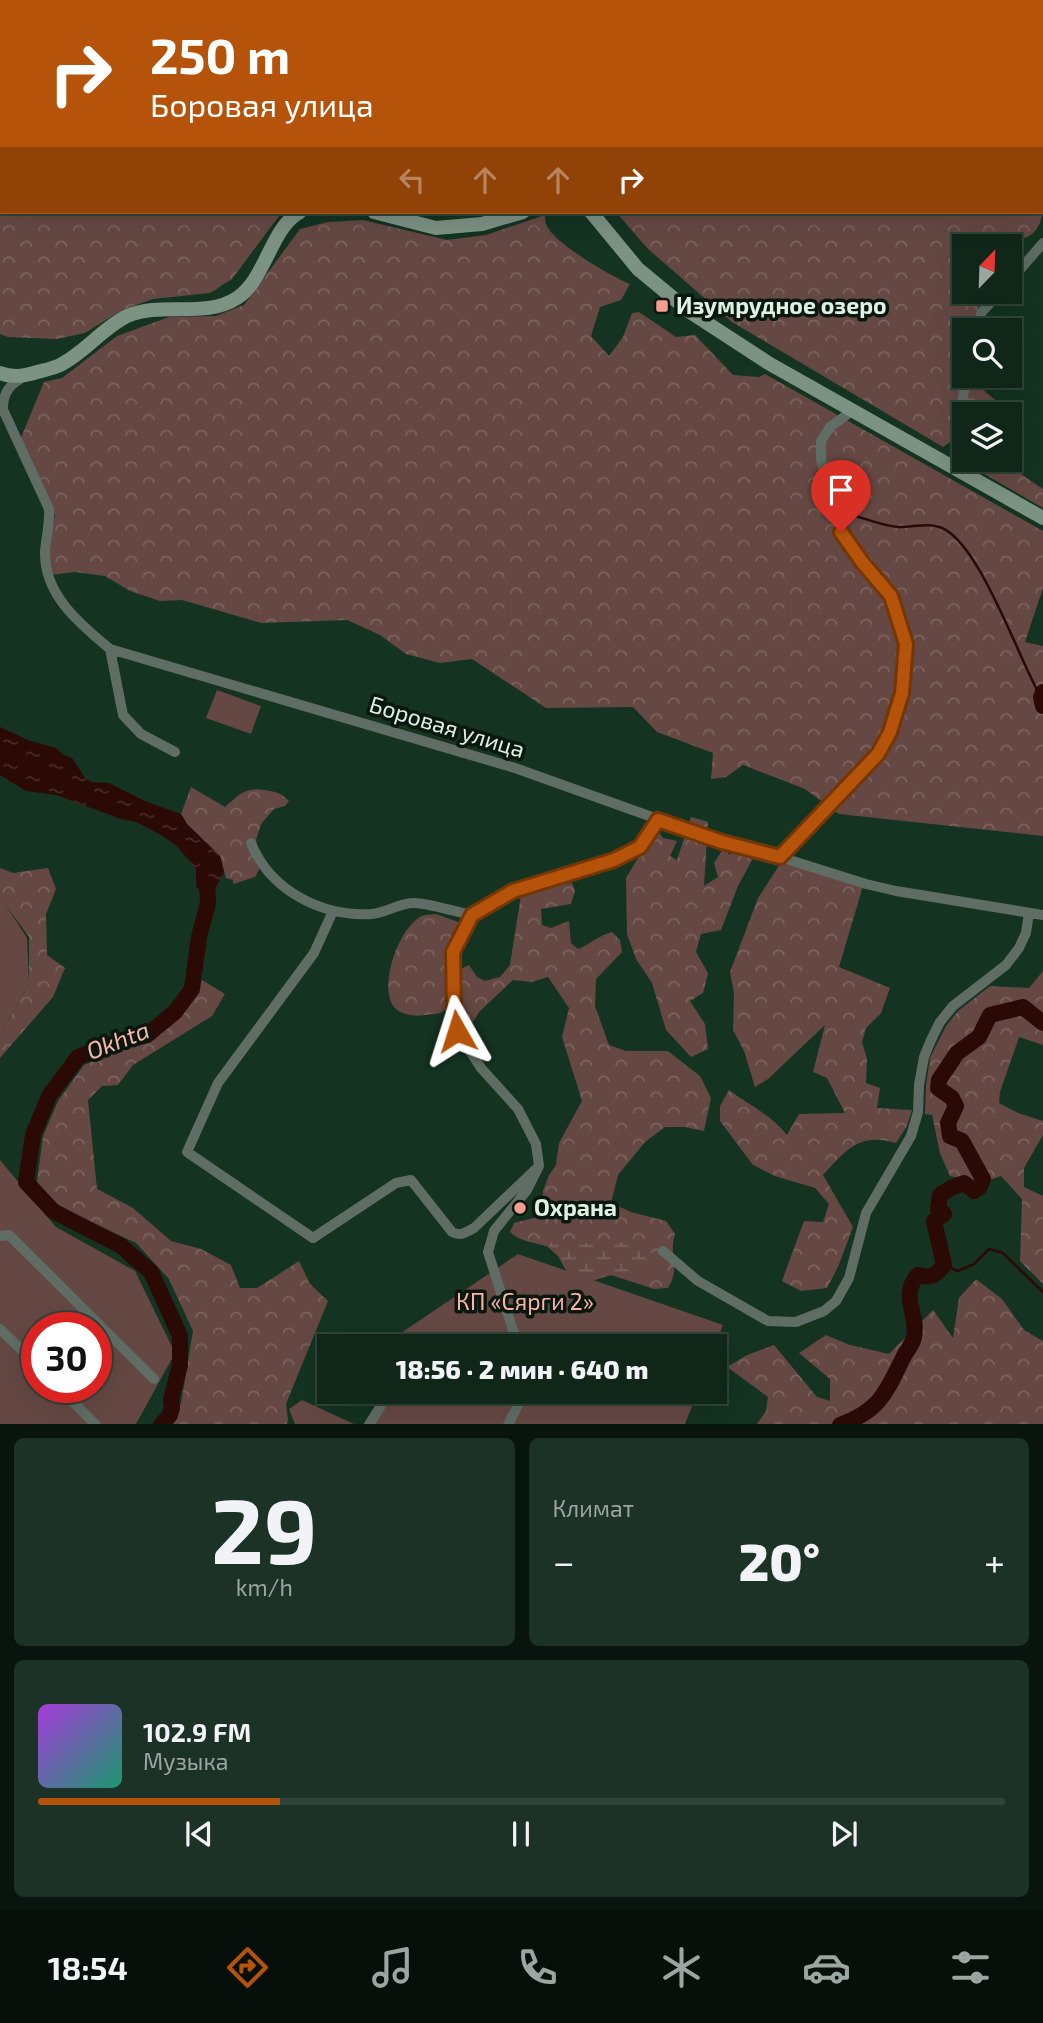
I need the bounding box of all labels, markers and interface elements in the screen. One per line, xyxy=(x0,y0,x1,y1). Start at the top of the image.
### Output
text: 250 m xyxy=(150,25,290,84)
icon: right xyxy=(35,28,126,119)
text: Боровая улица xyxy=(150,85,374,123)
icon: left xyxy=(393,161,431,199)
icon: ahead xyxy=(466,161,504,199)
icon: ahead xyxy=(539,161,577,199)
icon: right xyxy=(612,161,650,199)
north arrow xyxy=(952,234,1022,304)
map controls xyxy=(952,234,1022,472)
place label: Изумрудное озеро xyxy=(676,291,887,319)
marker: Изумрудное озеро xyxy=(654,298,670,314)
button: search xyxy=(952,318,1022,388)
button: layers xyxy=(952,402,1022,472)
pin xyxy=(811,460,871,532)
icon: arrive xyxy=(822,471,860,509)
street label: Боровая улица xyxy=(366,689,528,764)
position arrow xyxy=(420,994,494,1068)
water label: Okhta xyxy=(82,1014,153,1065)
place label: Охрана xyxy=(534,1193,617,1221)
marker: Охрана xyxy=(512,1200,528,1216)
park label: КП «Сярги 2» xyxy=(456,1287,594,1315)
speed limit sign: 30 xyxy=(21,1312,112,1403)
text: 18:56 · 2 мин · 640 m xyxy=(396,1353,648,1384)
text: 29 xyxy=(211,1473,318,1582)
text: Климат xyxy=(553,1494,634,1522)
text: 20° xyxy=(739,1529,820,1591)
text: − xyxy=(553,1538,575,1584)
text: + xyxy=(984,1538,1005,1584)
text: km/h xyxy=(236,1573,293,1601)
text: 102.9 FM xyxy=(143,1716,251,1747)
text: Музыка xyxy=(143,1747,228,1775)
icon: previous xyxy=(180,1815,218,1853)
icon: pause xyxy=(502,1815,540,1853)
icon: next xyxy=(825,1815,863,1853)
icon: directions xyxy=(223,1943,272,1992)
icon: music xyxy=(368,1943,417,1992)
icon: phone xyxy=(513,1943,562,1992)
icon: climate xyxy=(657,1943,706,1992)
icon: car xyxy=(802,1943,851,1992)
icon: filters xyxy=(946,1943,995,1992)
text: 18:54 xyxy=(48,1948,128,1986)

